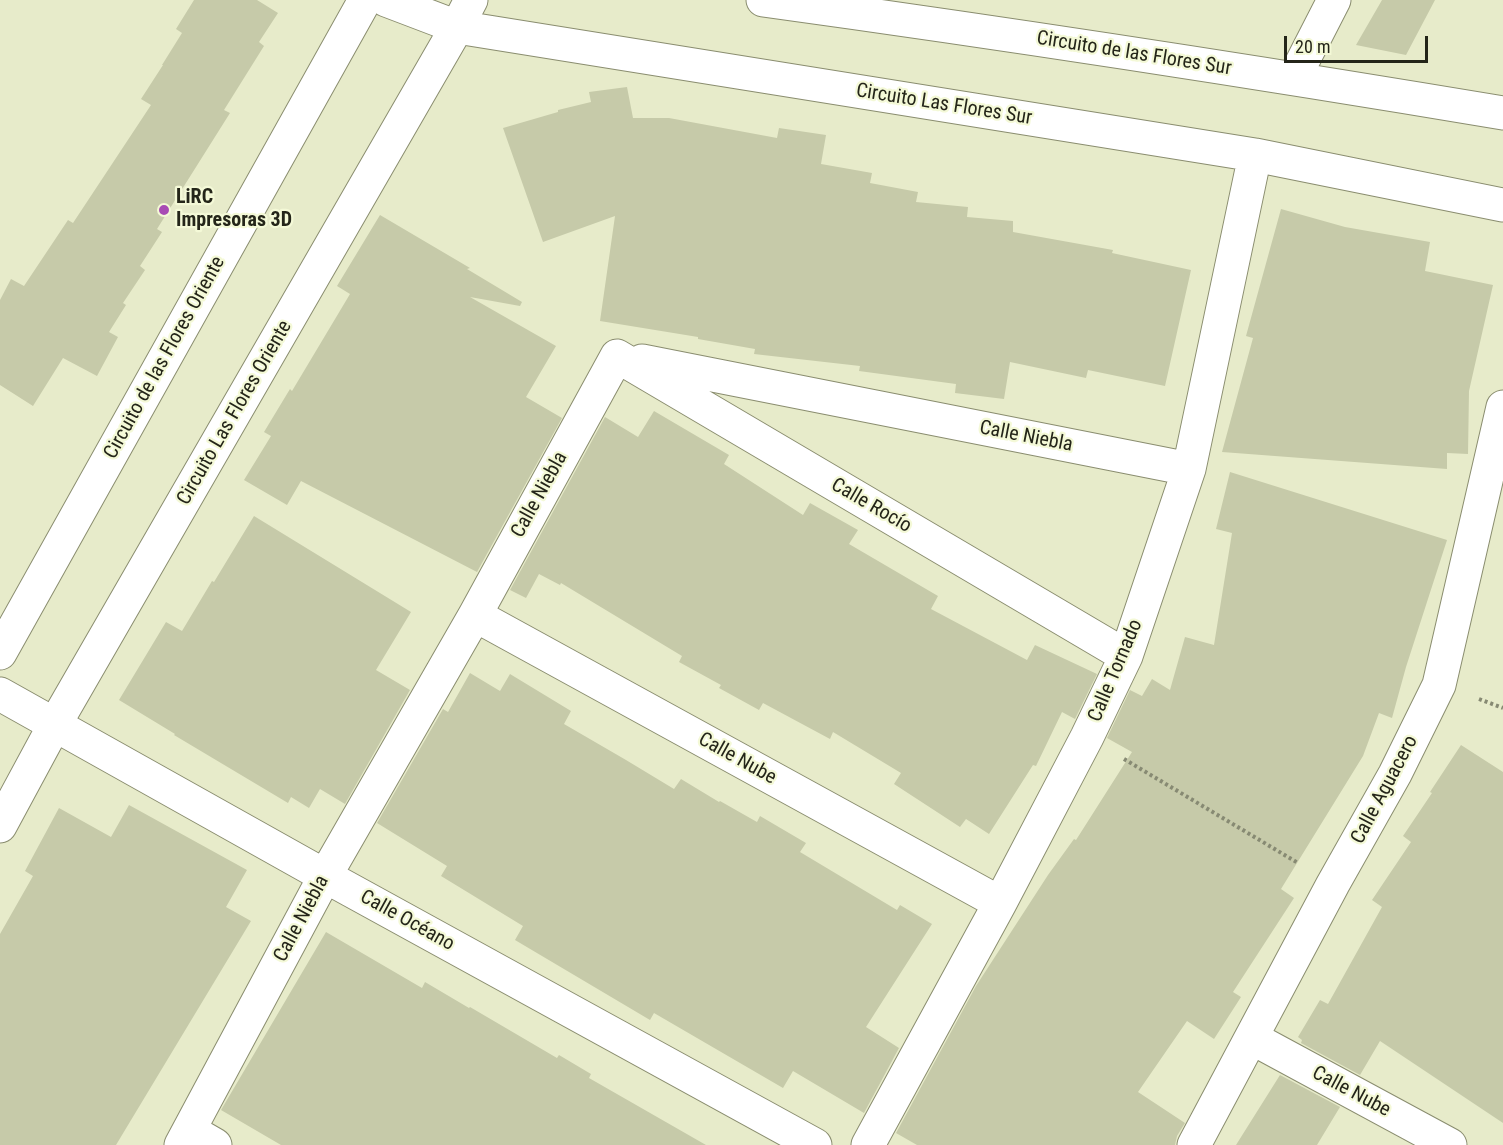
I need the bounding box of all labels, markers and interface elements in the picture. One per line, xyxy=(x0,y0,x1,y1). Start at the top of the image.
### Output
scale bar xyxy=(1287,24,1431,62)
street label: Circuito de las Flores Sur xyxy=(1035,27,1233,81)
text: 20 m xyxy=(1295,36,1330,57)
street label: Circuito Las Flores Sur xyxy=(854,79,1034,131)
place label: LiRC Impresoras 3D xyxy=(176,186,292,233)
marker: LiRC Impresoras 3D xyxy=(157,203,171,217)
street label: Circuito de las Flores Oriente xyxy=(99,253,231,463)
street label: Circuito Las Flores Oriente xyxy=(172,317,298,509)
street label: Calle Niebla xyxy=(977,416,1075,458)
street label: Calle Niebla xyxy=(507,448,573,542)
street label: Calle Rocío xyxy=(827,473,915,539)
street label: Calle Tornado xyxy=(1084,616,1148,726)
street label: Calle Nube xyxy=(694,728,780,790)
street label: Calle Aguacero xyxy=(1346,732,1424,848)
street label: Calle Niebla xyxy=(269,872,335,966)
street label: Calle Océano xyxy=(356,885,458,957)
street label: Calle Nube xyxy=(1308,1061,1394,1123)

